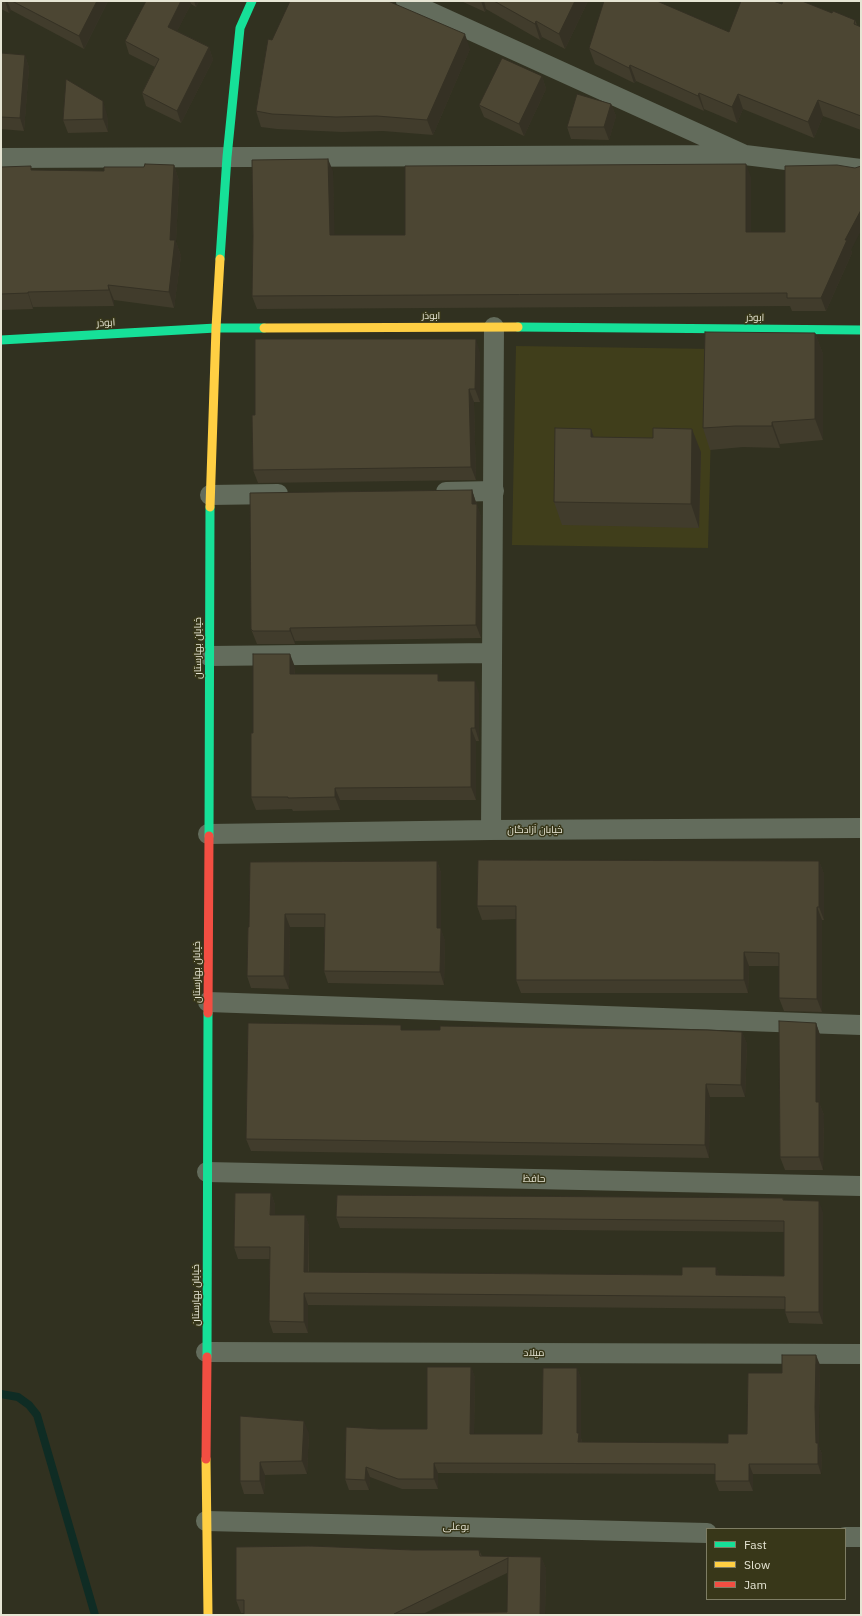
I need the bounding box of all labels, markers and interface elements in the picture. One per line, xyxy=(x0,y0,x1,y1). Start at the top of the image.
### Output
street label: ابوذر xyxy=(422,310,440,322)
street label: ابوذر xyxy=(746,312,764,324)
street label: ابوذر xyxy=(96,317,116,329)
street label: خیابان بهارستان xyxy=(192,617,204,679)
street label: خیابان آزادگان xyxy=(507,824,563,836)
street label: خیابان بهارستان xyxy=(191,941,203,1003)
street label: حافظ xyxy=(523,1173,545,1185)
street label: خیابان بهارستان xyxy=(190,1264,202,1326)
street label: میلاد xyxy=(524,1347,544,1359)
street label: بوعلی xyxy=(443,1521,469,1533)
legend xyxy=(706,1528,846,1600)
text: Fast xyxy=(744,1537,767,1552)
text: Slow xyxy=(744,1557,770,1572)
text: Jam xyxy=(744,1577,767,1592)

